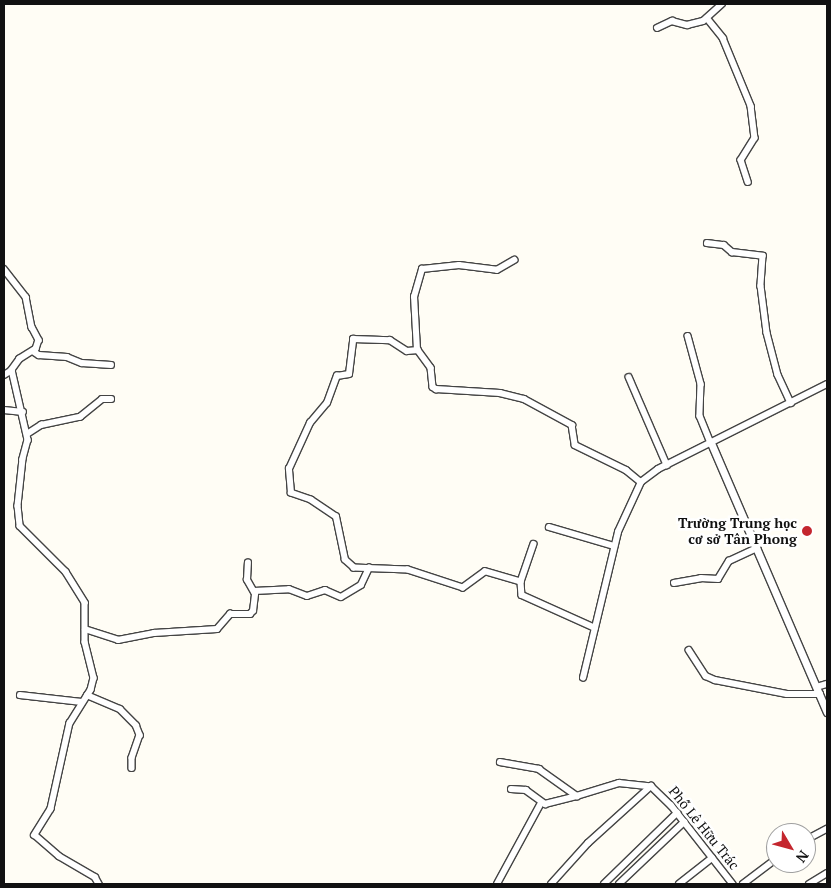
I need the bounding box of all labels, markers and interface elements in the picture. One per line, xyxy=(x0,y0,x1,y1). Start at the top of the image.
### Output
place label: Trường Trung học cơ sở Tân Phong xyxy=(678,515,797,548)
marker: Trường Trung học cơ sở Tân Phong xyxy=(801,525,813,537)
street label: Phố Lê Hữu Trác xyxy=(665,783,743,873)
north arrow xyxy=(766,823,816,873)
text: N xyxy=(792,847,813,867)

